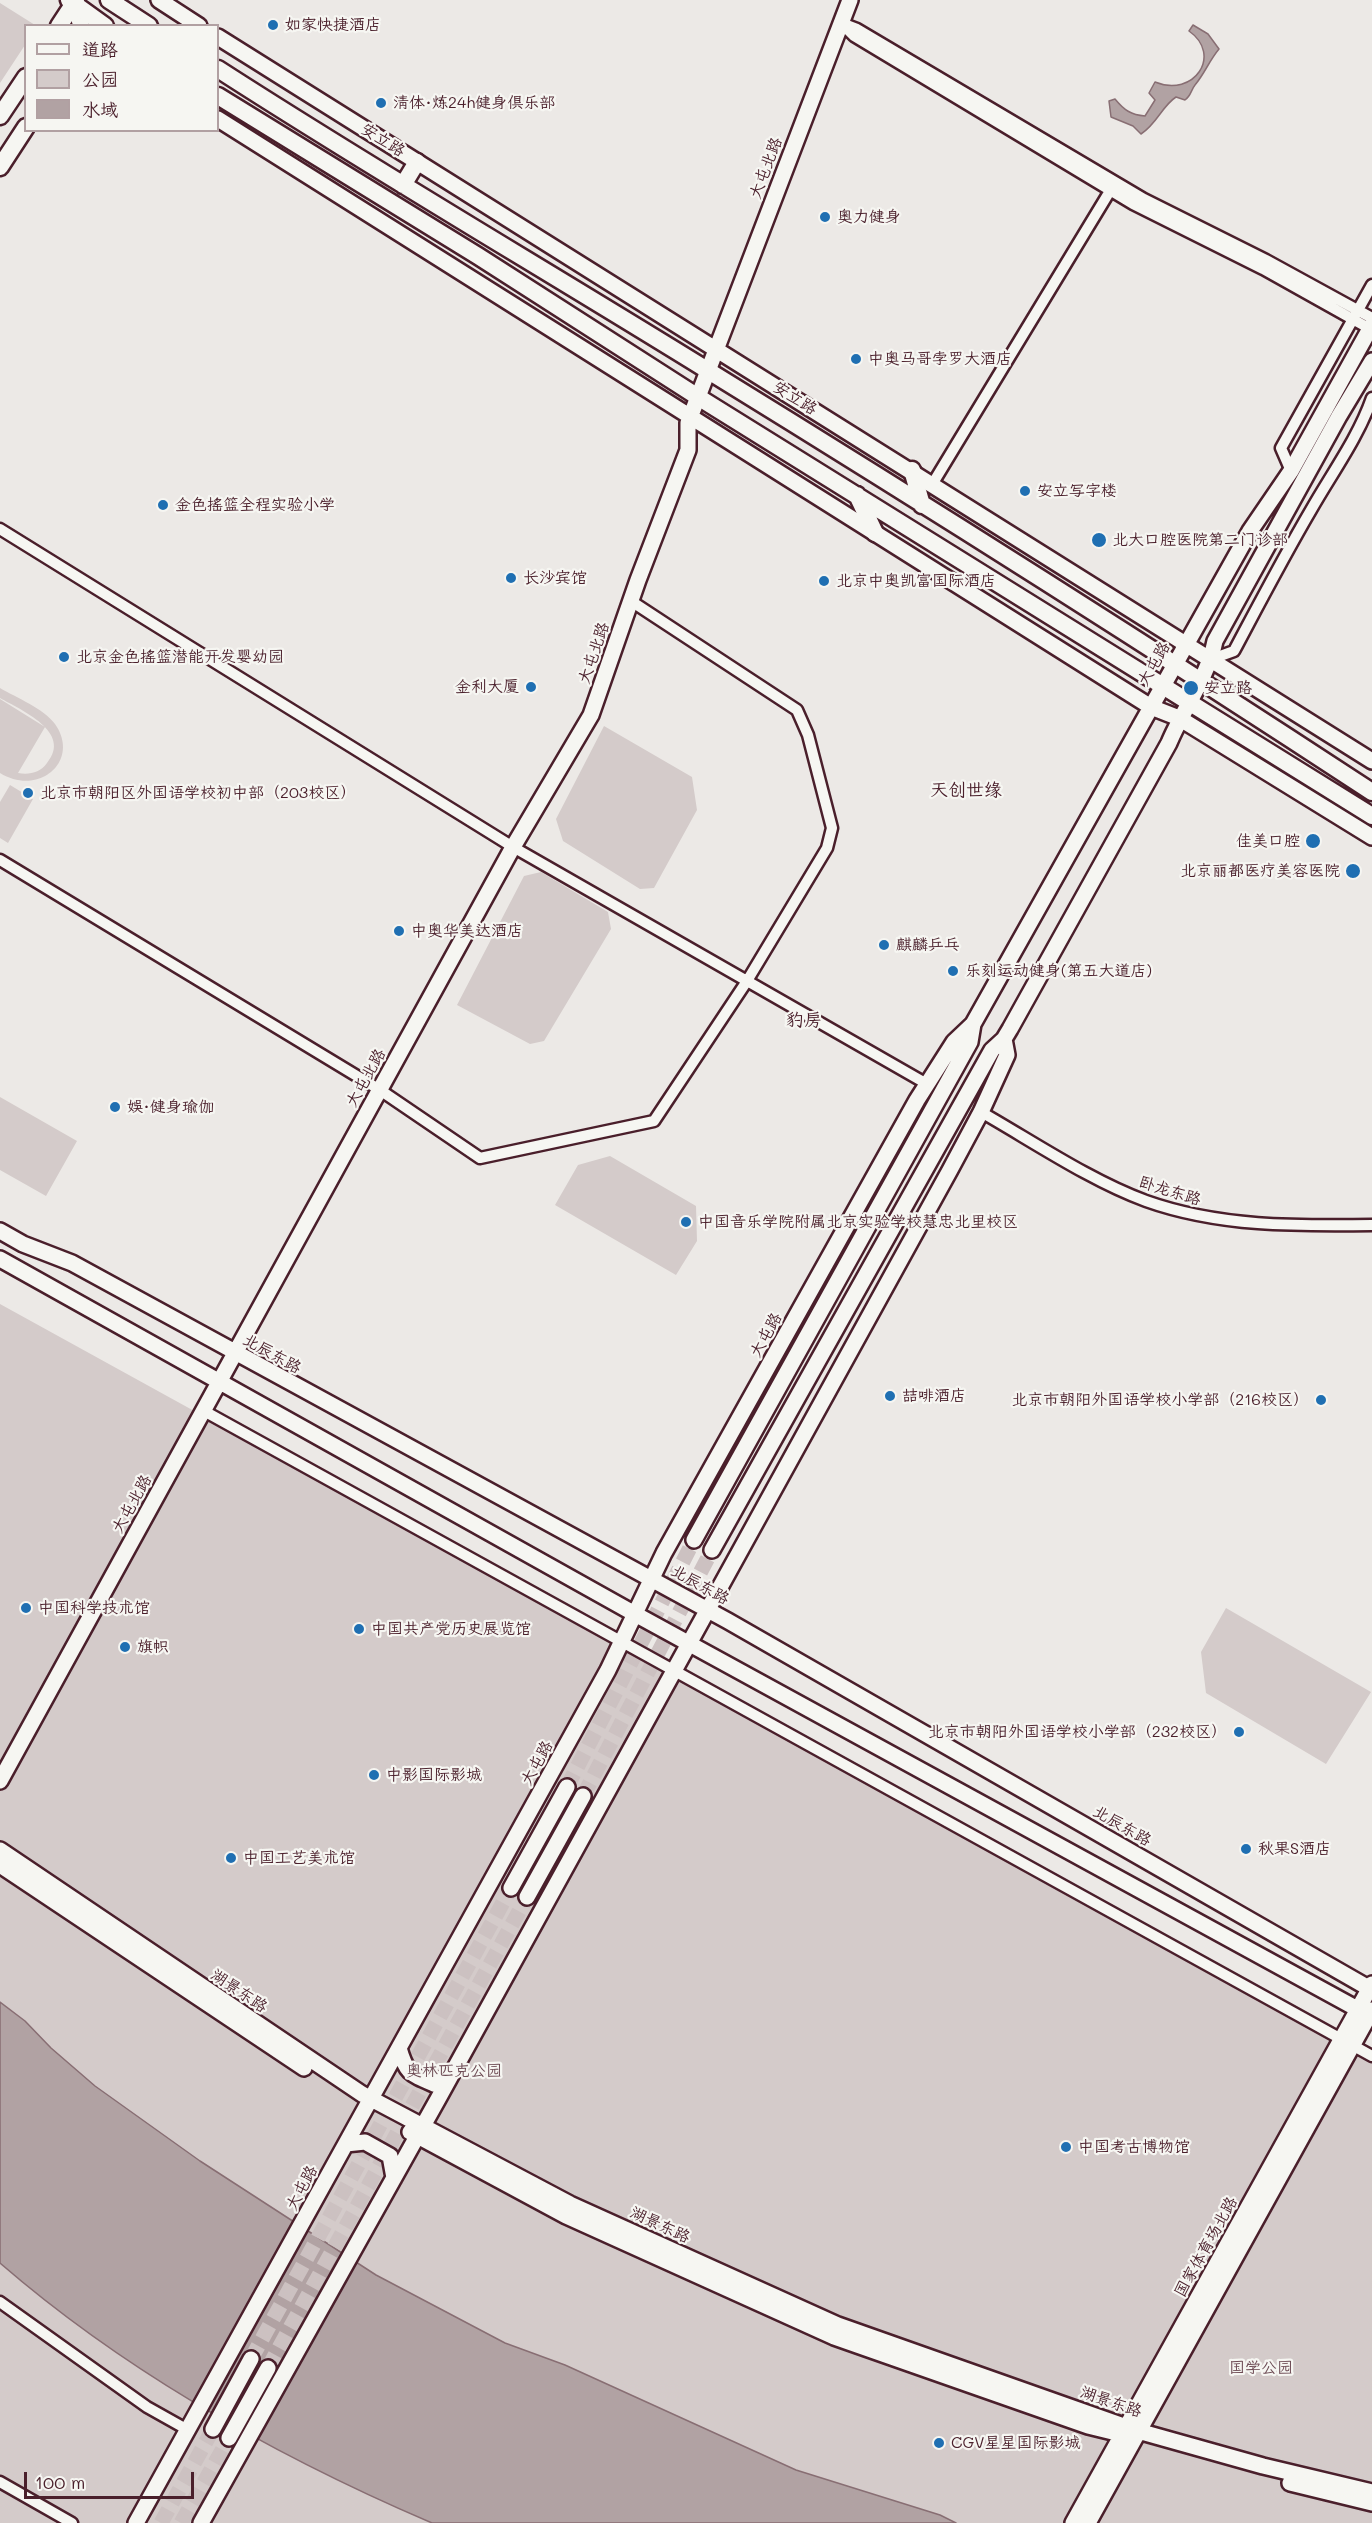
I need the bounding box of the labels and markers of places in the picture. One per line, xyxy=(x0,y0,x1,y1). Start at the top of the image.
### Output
place label: 如家快捷酒店 xyxy=(285,15,381,35)
marker: 如家快捷酒店 xyxy=(266,18,280,32)
place label: 清体·炼24h健身俱乐部 xyxy=(393,93,555,113)
marker: 清体·炼24h健身俱乐部 xyxy=(374,96,388,110)
place label: 奥力健身 xyxy=(837,207,901,227)
marker: 奥力健身 xyxy=(818,210,832,224)
place label: 中奥马哥孛罗大酒店 xyxy=(868,349,1012,369)
marker: 中奥马哥孛罗大酒店 xyxy=(849,352,863,366)
place label: 安立写字楼 xyxy=(1037,481,1117,501)
marker: 安立写字楼 xyxy=(1018,484,1032,498)
place label: 金色摇篮全程实验小学 xyxy=(175,495,335,515)
marker: 金色摇篮全程实验小学 xyxy=(156,498,170,512)
place label: 北大口腔医院第二门诊部 xyxy=(1112,530,1288,550)
marker: 北大口腔医院第二门诊部 xyxy=(1090,531,1108,549)
place label: 长沙宾馆 xyxy=(523,568,587,588)
marker: 长沙宾馆 xyxy=(504,571,518,585)
place label: 北京中奥凯富国际酒店 xyxy=(836,571,996,591)
marker: 北京中奥凯富国际酒店 xyxy=(817,574,831,588)
place label: 北京金色摇篮潜能开发婴幼园 xyxy=(76,647,284,667)
marker: 北京金色摇篮潜能开发婴幼园 xyxy=(57,650,71,664)
place label: 金利大厦 xyxy=(455,677,519,697)
place label: 安立路 xyxy=(1204,678,1252,698)
marker: 安立路 xyxy=(1182,679,1200,697)
marker: 金利大厦 xyxy=(524,680,538,694)
place label: 北京市朝阳区外国语学校初中部（203校区） xyxy=(40,783,356,803)
marker: 北京市朝阳区外国语学校初中部（203校区） xyxy=(21,786,35,800)
place label: 佳美口腔 xyxy=(1236,831,1300,851)
marker: 佳美口腔 xyxy=(1304,832,1322,850)
place label: 北京丽都医疗美容医院 xyxy=(1180,861,1340,881)
marker: 北京丽都医疗美容医院 xyxy=(1344,862,1362,880)
place label: 中奥华美达酒店 xyxy=(411,921,523,941)
marker: 中奥华美达酒店 xyxy=(392,924,406,938)
place label: 麒麟乒乓 xyxy=(896,935,960,955)
marker: 麒麟乒乓 xyxy=(877,938,891,952)
place label: 乐刻运动健身(第五大道店) xyxy=(965,961,1152,981)
marker: 乐刻运动健身(第五大道店) xyxy=(946,964,960,978)
place label: 娱·健身瑜伽 xyxy=(127,1097,214,1117)
marker: 娱·健身瑜伽 xyxy=(108,1100,122,1114)
place label: 中国音乐学院附属北京实验学校慧忠北里校区 xyxy=(698,1212,1018,1232)
marker: 中国音乐学院附属北京实验学校慧忠北里校区 xyxy=(679,1215,693,1229)
place label: 喆啡酒店 xyxy=(902,1386,966,1406)
marker: 喆啡酒店 xyxy=(883,1389,897,1403)
place label: 北京市朝阳外国语学校小学部（216校区） xyxy=(1011,1390,1309,1410)
marker: 北京市朝阳外国语学校小学部（216校区） xyxy=(1314,1393,1328,1407)
place label: 中国科学技术馆 xyxy=(38,1598,150,1618)
marker: 中国科学技术馆 xyxy=(19,1601,33,1615)
place label: 中国共产党历史展览馆 xyxy=(371,1619,531,1639)
marker: 中国共产党历史展览馆 xyxy=(352,1622,366,1636)
place label: 旗帜 xyxy=(137,1637,169,1657)
marker: 旗帜 xyxy=(118,1640,132,1654)
place label: 北京市朝阳外国语学校小学部（232校区） xyxy=(928,1722,1227,1742)
marker: 北京市朝阳外国语学校小学部（232校区） xyxy=(1232,1725,1246,1739)
place label: 中影国际影城 xyxy=(386,1765,482,1785)
marker: 中影国际影城 xyxy=(367,1768,381,1782)
place label: 秋果S酒店 xyxy=(1258,1839,1331,1859)
marker: 秋果S酒店 xyxy=(1239,1842,1253,1856)
place label: 中国工艺美术馆 xyxy=(243,1848,355,1868)
marker: 中国工艺美术馆 xyxy=(224,1851,238,1865)
place label: 中国考古博物馆 xyxy=(1078,2137,1190,2157)
marker: 中国考古博物馆 xyxy=(1059,2140,1073,2154)
place label: CGV星星国际影城 xyxy=(951,2433,1081,2453)
marker: CGV星星国际影城 xyxy=(932,2436,946,2450)

